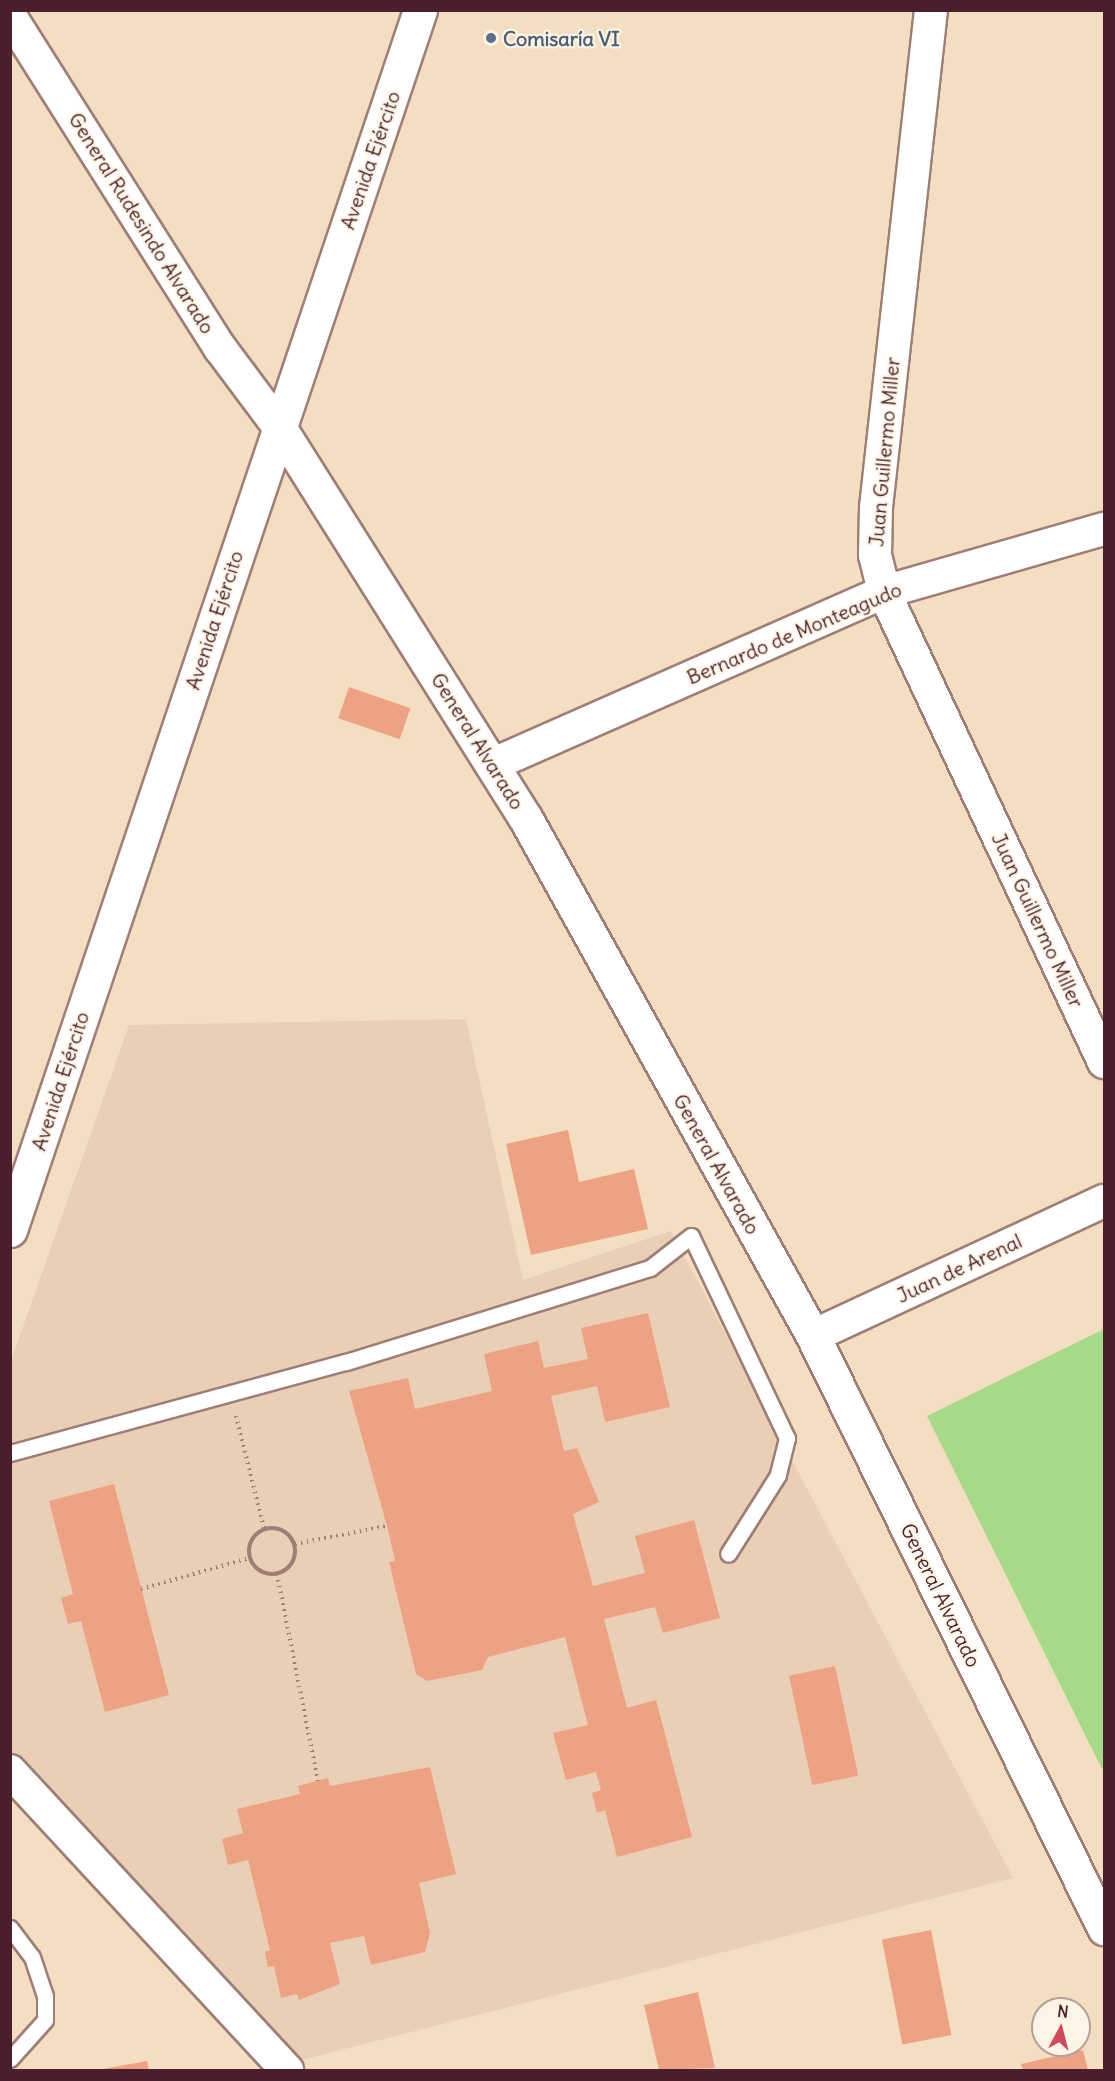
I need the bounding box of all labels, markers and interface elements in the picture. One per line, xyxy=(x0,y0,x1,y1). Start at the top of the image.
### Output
place label: Comisaría VI xyxy=(503,26,620,50)
marker: Comisaría VI xyxy=(484,31,498,45)
street label: Avenida Ejército xyxy=(335,88,405,232)
street label: General Rudesindo Alvarado xyxy=(64,108,220,338)
street label: Juan Guillermo Miller xyxy=(864,356,904,548)
street label: Avenida Ejército xyxy=(180,547,248,693)
street label: Bernardo de Monteagudo xyxy=(683,577,905,689)
street label: General Alvarado xyxy=(426,668,530,814)
street label: Juan Guillermo Miller xyxy=(987,829,1089,1011)
street label: Avenida Ejército xyxy=(26,1008,94,1154)
street label: General Alvarado xyxy=(668,1090,766,1238)
street label: Juan de Arenal xyxy=(893,1229,1025,1307)
street label: General Alvarado xyxy=(896,1519,986,1671)
north arrow xyxy=(1031,1997,1091,2057)
text: N xyxy=(1056,2001,1070,2022)

